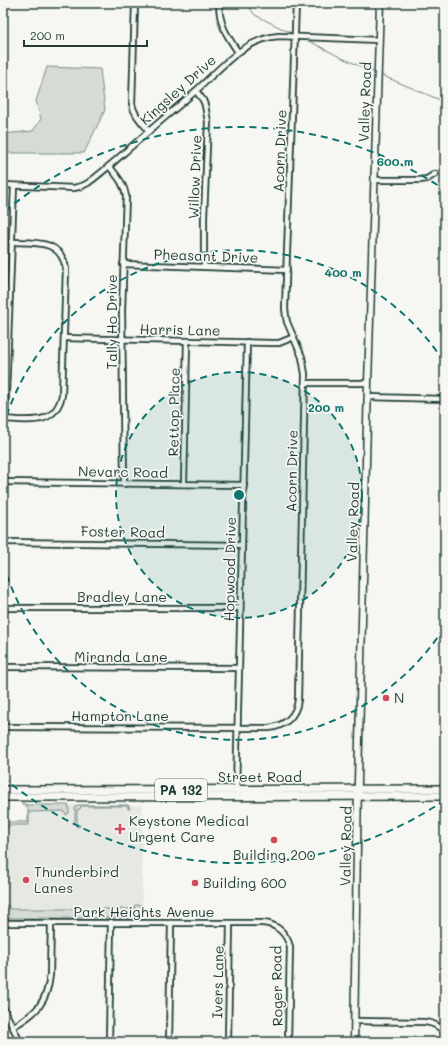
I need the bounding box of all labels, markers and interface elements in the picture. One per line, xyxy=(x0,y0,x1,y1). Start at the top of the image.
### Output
scale bar xyxy=(24,22,147,48)
text: 200 m xyxy=(30,27,65,43)
street label: Kingsley Drive xyxy=(135,50,220,129)
street label: Valley Road xyxy=(354,62,375,142)
street label: Acorn Drive xyxy=(269,109,290,193)
street label: Willow Drive xyxy=(184,135,205,219)
text: 600 m xyxy=(377,153,413,169)
street label: Pheasant Drive xyxy=(153,244,259,267)
text: 400 m xyxy=(325,264,361,280)
street label: Tally Ho Drive xyxy=(102,274,121,370)
street label: Harris Lane xyxy=(139,319,221,340)
street label: Rettop Place xyxy=(163,367,184,457)
text: 200 m xyxy=(308,399,344,415)
street label: Acorn Drive xyxy=(281,430,302,512)
street label: Nevarc Road xyxy=(78,461,168,482)
street label: Valley Road xyxy=(342,482,363,562)
centre of rings xyxy=(232,488,246,502)
street label: Hopwood Drive xyxy=(219,516,240,622)
street label: Foster Road xyxy=(81,521,165,542)
street label: Bradley Lane xyxy=(77,587,167,606)
street label: Miranda Lane xyxy=(74,647,168,666)
place label: N xyxy=(394,688,404,707)
marker: N xyxy=(381,693,391,703)
street label: Hampton Lane xyxy=(71,706,169,725)
street label: Street Road xyxy=(218,767,302,786)
road number: PA 132 xyxy=(155,779,207,801)
street label: Valley Road xyxy=(335,806,356,886)
place label: Keystone Medical Urgent Care xyxy=(129,811,249,846)
marker: Keystone Medical Urgent Care xyxy=(114,823,126,835)
marker: Building 200 xyxy=(269,835,279,845)
place label: Building 200 xyxy=(233,845,316,864)
place label: Thunderbird Lanes xyxy=(34,862,119,897)
place label: Building 600 xyxy=(203,873,287,892)
marker: Thunderbird Lanes xyxy=(21,875,31,885)
marker: Building 600 xyxy=(190,878,200,888)
street label: Park Heights Avenue xyxy=(73,902,215,921)
street label: Ivers Lane xyxy=(207,945,228,1019)
street label: Roger Road xyxy=(266,946,287,1026)

